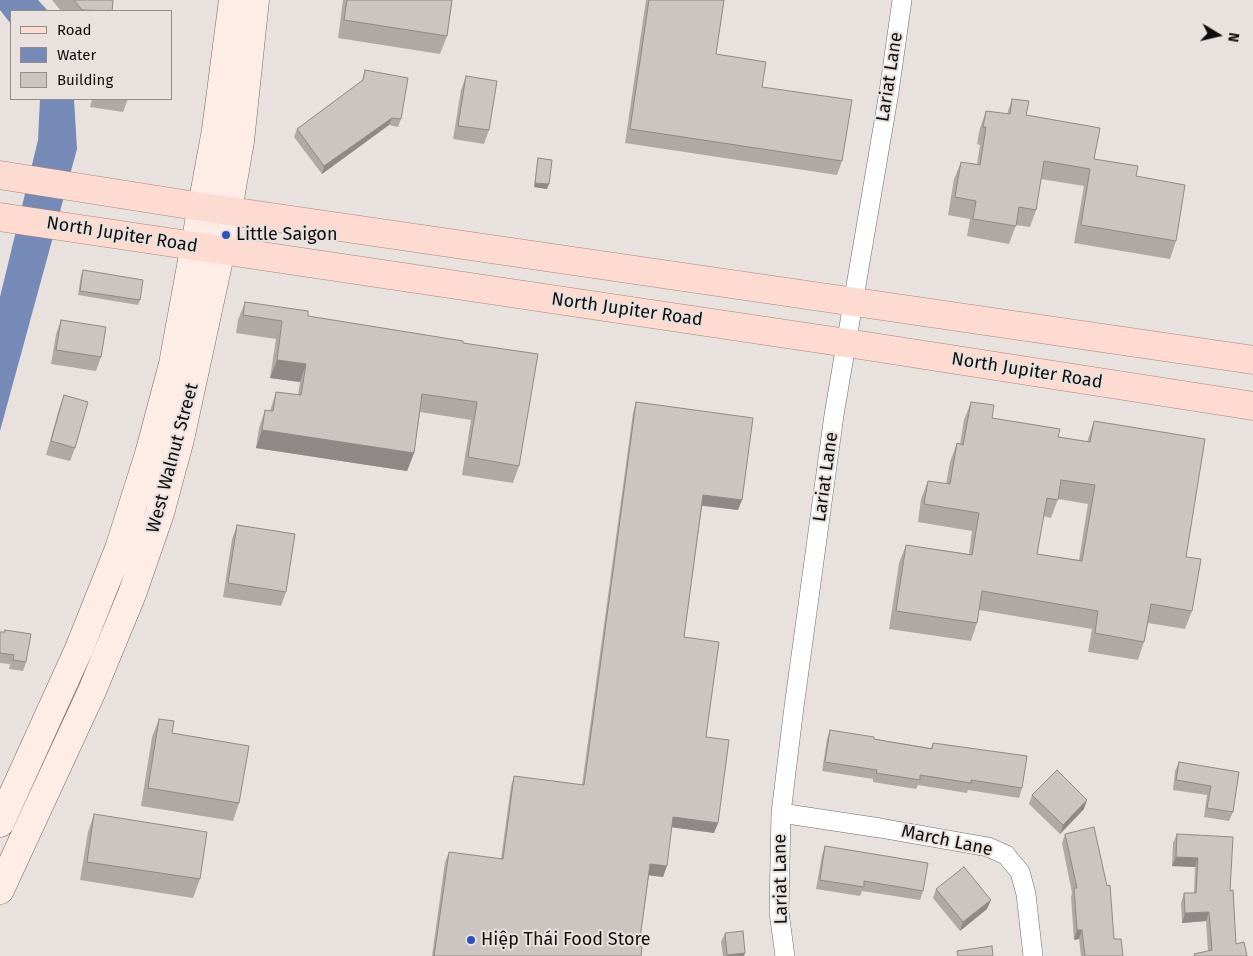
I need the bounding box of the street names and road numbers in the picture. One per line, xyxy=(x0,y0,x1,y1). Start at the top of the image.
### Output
street label: Lariat Lane xyxy=(872,31,908,123)
street label: North Jupiter Road xyxy=(45,212,199,258)
street label: North Jupiter Road xyxy=(550,289,704,331)
street label: North Jupiter Road xyxy=(950,348,1104,394)
street label: West Walnut Street xyxy=(143,381,203,535)
street label: Lariat Lane xyxy=(809,431,843,523)
street label: March Lane xyxy=(899,821,995,861)
street label: Lariat Lane xyxy=(769,834,793,924)

